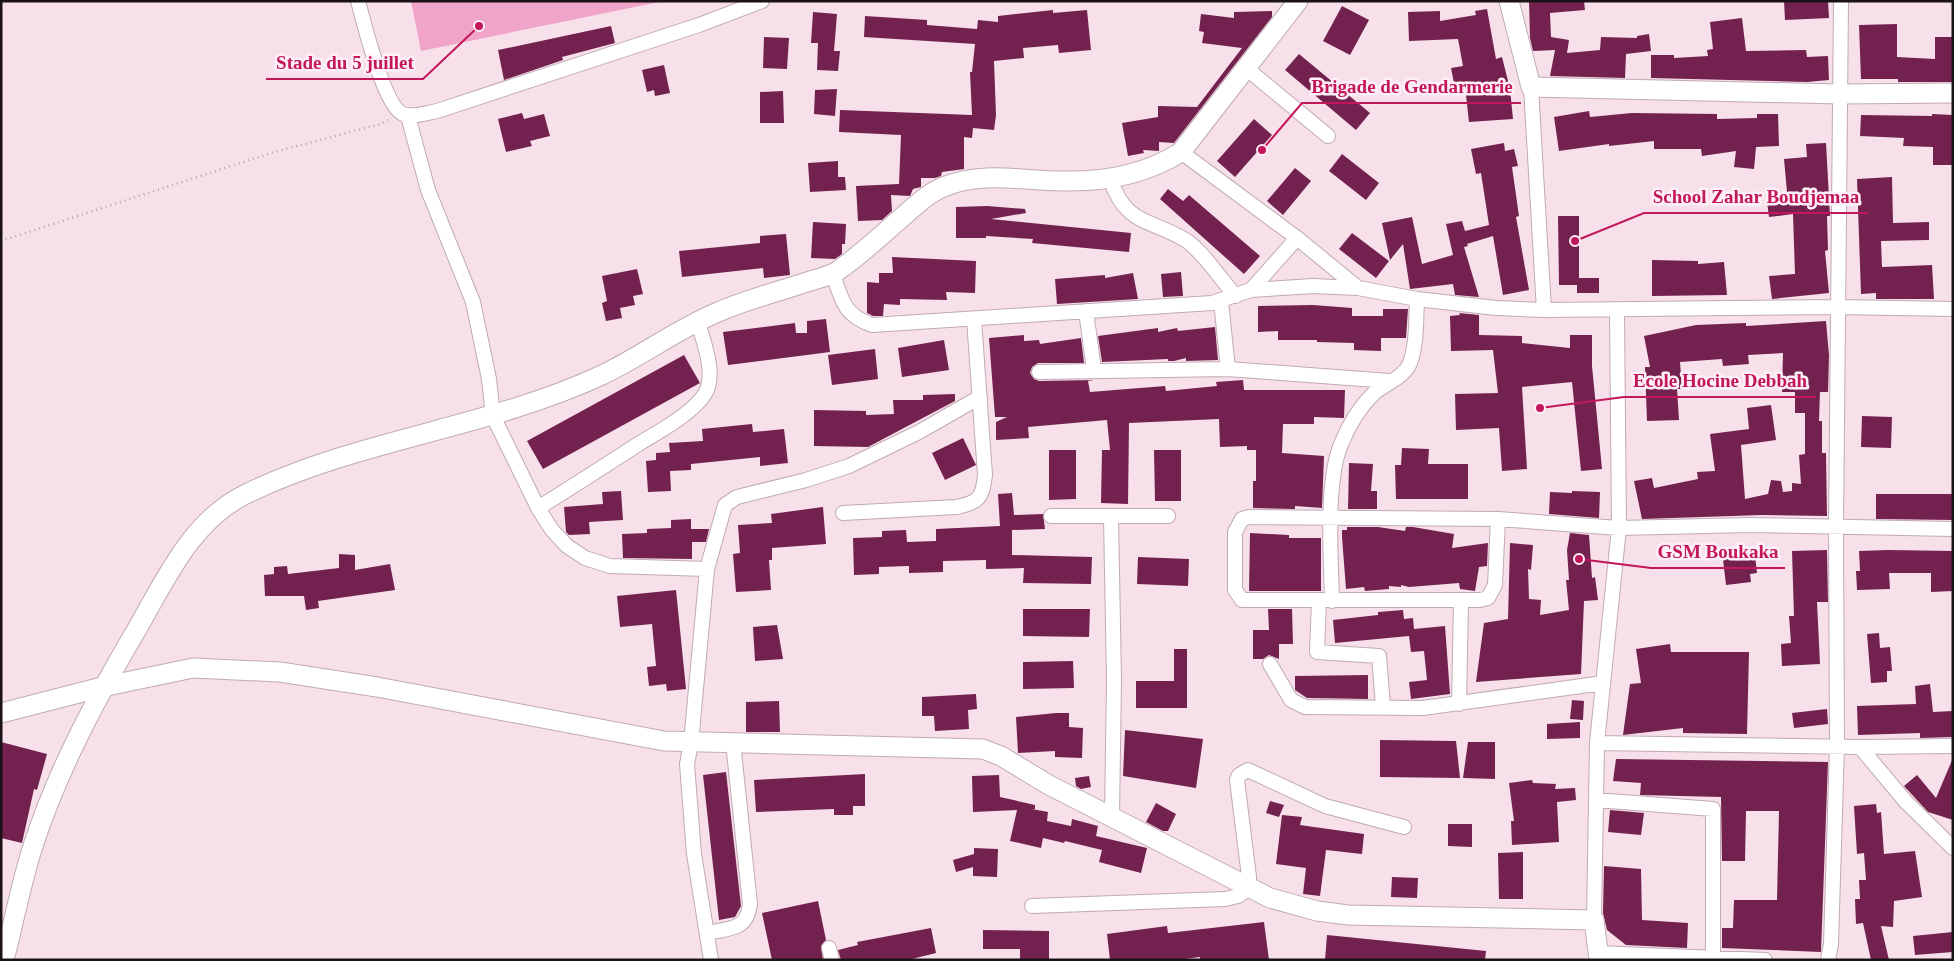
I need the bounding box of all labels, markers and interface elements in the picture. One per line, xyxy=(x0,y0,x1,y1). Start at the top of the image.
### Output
callout: Stade du 5 juillet xyxy=(266,45,423,79)
text: Stade du 5 juillet xyxy=(276,52,415,73)
callout: Brigade de Gendarmerie xyxy=(1302,69,1521,103)
text: Brigade de Gendarmerie xyxy=(1311,76,1513,97)
callout: School Zahar Boudjemaa xyxy=(1644,179,1868,213)
text: School Zahar Boudjemaa xyxy=(1653,186,1860,207)
callout: Ecole Hocine Debbah xyxy=(1624,363,1816,397)
text: Ecole Hocine Debbah xyxy=(1633,370,1808,391)
callout: GSM Boukaka xyxy=(1651,534,1785,568)
text: GSM Boukaka xyxy=(1658,541,1779,562)

